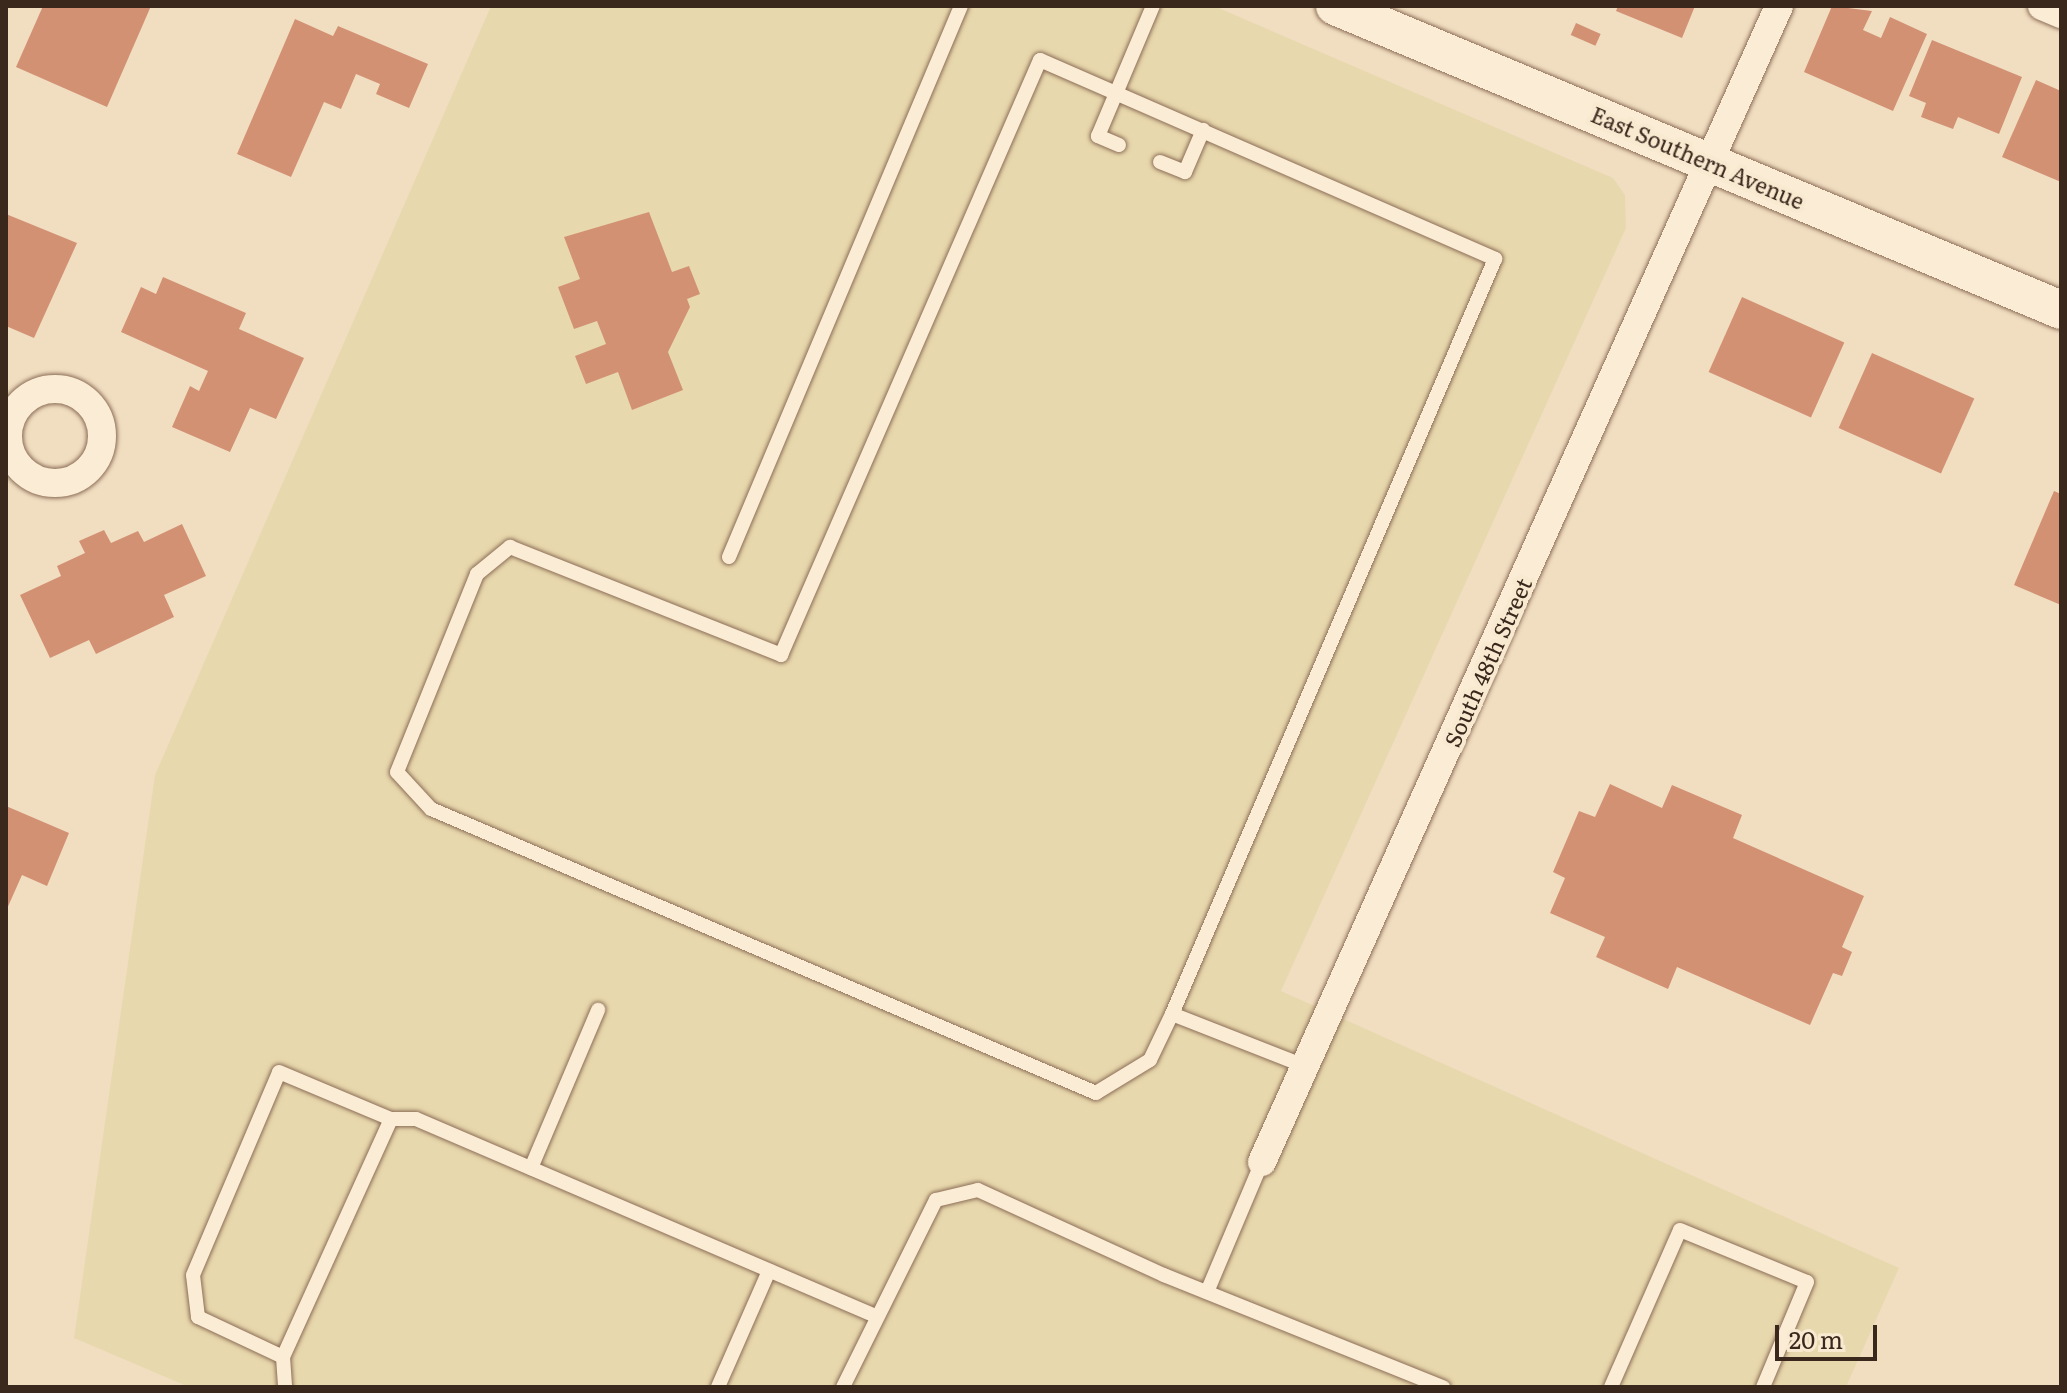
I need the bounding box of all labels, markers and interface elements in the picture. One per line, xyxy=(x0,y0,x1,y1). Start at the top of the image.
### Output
street label: East Southern Avenue xyxy=(1587,100,1809,214)
street label: South 48th Street xyxy=(1438,573,1536,751)
scale bar xyxy=(1779,1309,1881,1359)
text: 20 m xyxy=(1789,1321,1843,1356)

